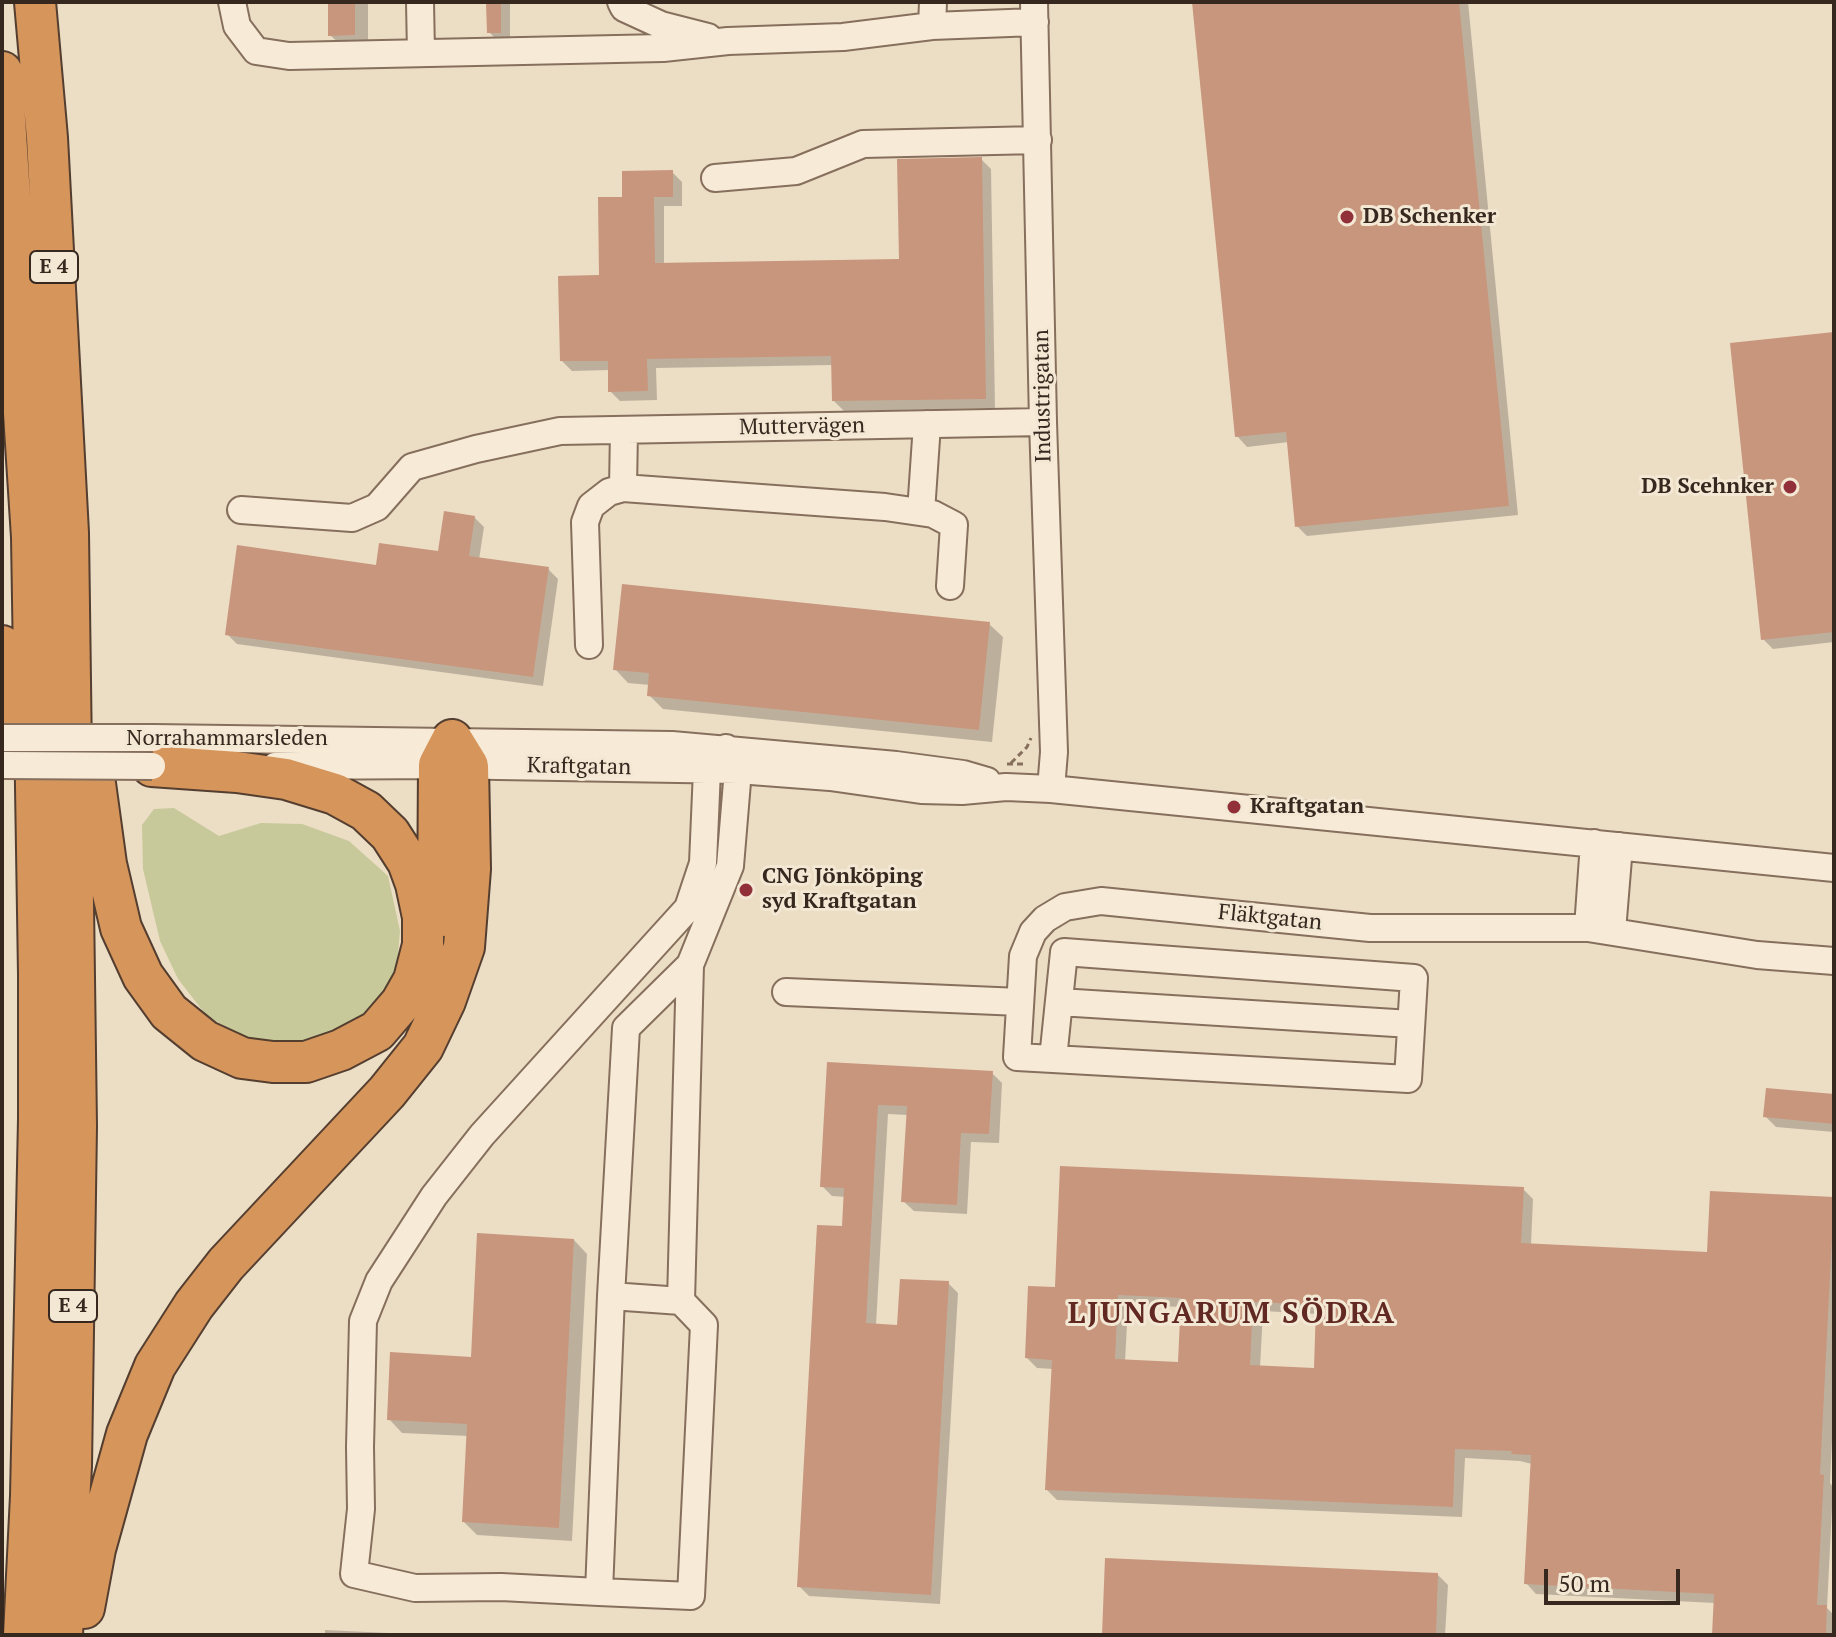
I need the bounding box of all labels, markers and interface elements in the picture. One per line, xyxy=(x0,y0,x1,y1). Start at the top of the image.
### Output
place label: DB Schenker xyxy=(1363,204,1496,230)
marker: DB Schenker xyxy=(1338,208,1356,226)
road number: E 4 xyxy=(30,251,78,283)
street label: Industrigatan xyxy=(1029,329,1057,463)
street label: Muttervägen xyxy=(739,413,865,441)
place label: DB Scehnker xyxy=(1641,474,1774,500)
marker: DB Scehnker xyxy=(1781,478,1799,496)
street label: Norrahammarsleden xyxy=(126,726,328,752)
street label: Kraftgatan xyxy=(527,753,631,781)
place label: Kraftgatan xyxy=(1250,794,1364,820)
marker: Kraftgatan xyxy=(1225,798,1243,816)
place label: CNG Jönköping syd Kraftgatan xyxy=(762,864,923,916)
marker: CNG Jönköping syd Kraftgatan xyxy=(737,881,755,899)
street label: Fläktgatan xyxy=(1217,899,1323,937)
road number: E 4 xyxy=(49,1290,97,1322)
district label: LJUNGARUM SÖDRA xyxy=(1068,1296,1396,1332)
scale bar xyxy=(1548,1553,1684,1603)
text: 50 m xyxy=(1558,1567,1610,1599)

